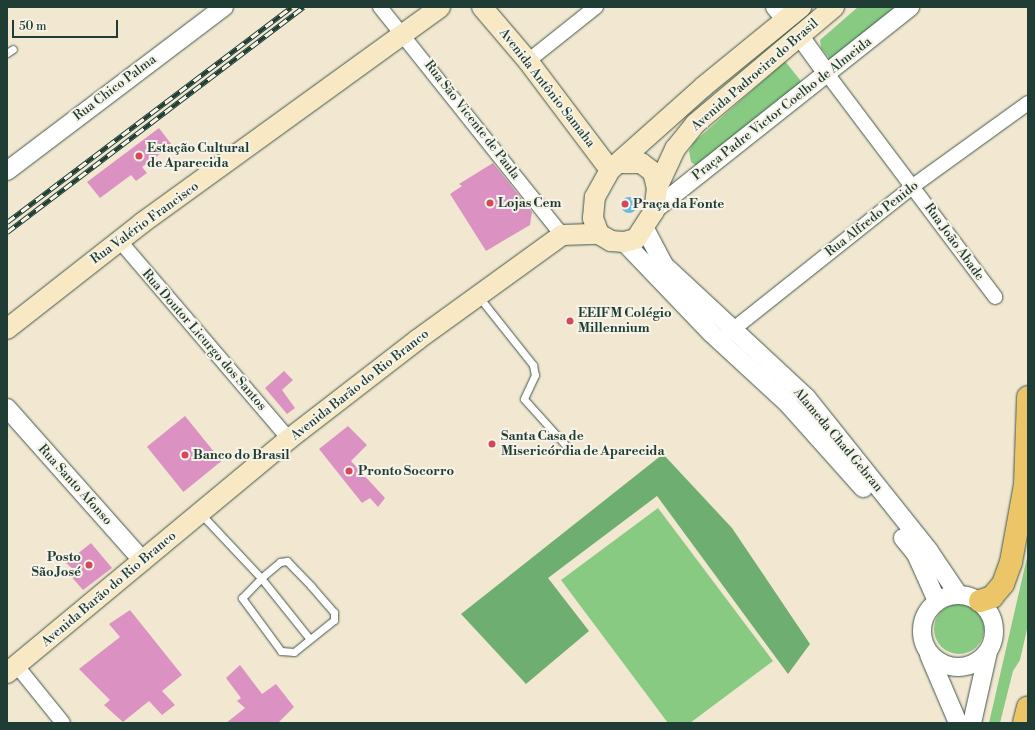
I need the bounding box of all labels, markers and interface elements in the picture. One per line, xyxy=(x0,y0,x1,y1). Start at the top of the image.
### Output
scale bar xyxy=(14,12,120,38)
street label: Avenida Padroeira do Brasil xyxy=(688,16,822,134)
text: 50 m xyxy=(19,19,47,34)
street label: Avenida Antônio Samaha xyxy=(496,25,598,151)
street label: Praça Padre Victor Coelho de Almeida xyxy=(689,34,875,184)
street label: Rua Chico Palma xyxy=(70,52,160,124)
street label: Rua São Vicente de Paula xyxy=(421,58,523,182)
place label: Estação Cultural de Aparecida xyxy=(147,141,249,172)
marker: Estação Cultural de Aparecida xyxy=(134,151,144,161)
street label: Rua Alfredo Penido xyxy=(822,178,922,260)
street label: Rua Valério Francisco xyxy=(88,179,202,267)
place label: Lojas Cem xyxy=(498,195,561,211)
place label: Praça da Fonte xyxy=(633,196,724,212)
marker: Lojas Cem xyxy=(485,198,495,208)
marker: Praça da Fonte xyxy=(620,199,630,209)
street label: Rua João Abade xyxy=(921,200,987,284)
street label: Rua Doutor Licurgo dos Santos xyxy=(138,266,270,414)
place label: EEIFM Colégio Millennium xyxy=(578,306,672,337)
marker: EEIFM Colégio Millennium xyxy=(565,316,575,326)
street label: Avenida Barão do Rio Branco xyxy=(288,326,432,444)
street label: Alameda Chad Gebran xyxy=(790,385,886,495)
place label: Santa Casa de Misericórdia de Aparecida xyxy=(501,429,665,460)
marker: Santa Casa de Misericórdia de Aparecida xyxy=(486,438,498,450)
street label: Rua Santo Afonso xyxy=(35,441,115,529)
place label: Banco do Brasil xyxy=(193,447,289,463)
marker: Banco do Brasil xyxy=(180,450,190,460)
place label: Pronto Socorro xyxy=(358,463,454,479)
marker: Pronto Socorro xyxy=(343,465,355,477)
street label: Avenida Barão do Rio Branco xyxy=(38,528,180,650)
place label: Posto São José xyxy=(32,550,81,581)
marker: Posto São José xyxy=(84,560,94,570)

